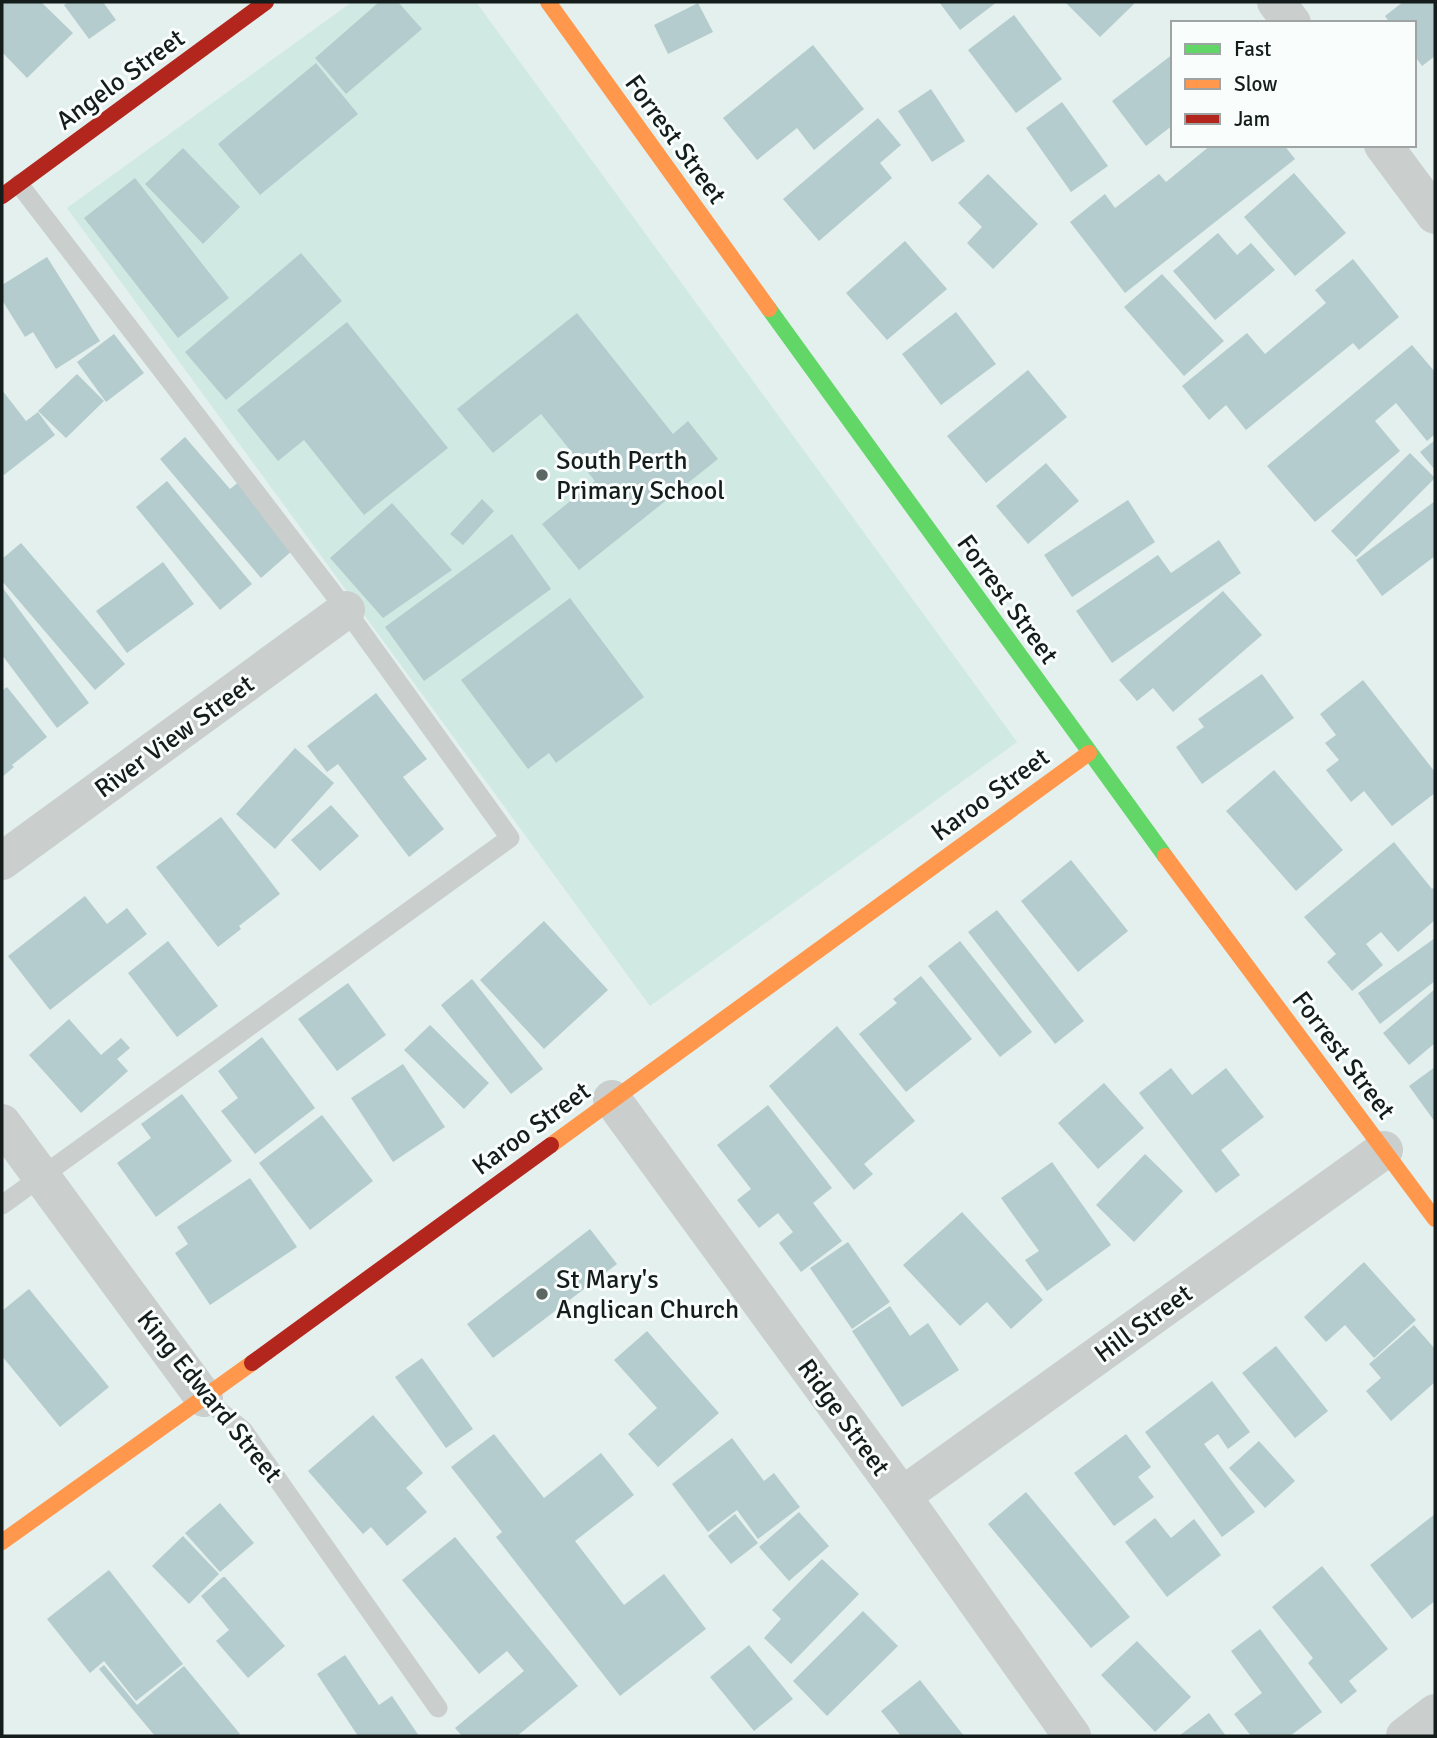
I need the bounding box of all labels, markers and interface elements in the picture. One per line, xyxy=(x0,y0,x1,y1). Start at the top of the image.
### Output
legend xyxy=(1171,21,1416,147)
street label: Angelo Street xyxy=(50,22,191,137)
text: Fast xyxy=(1234,36,1271,62)
street label: Forrest Street xyxy=(618,69,733,210)
text: Slow xyxy=(1234,71,1278,97)
text: Jam xyxy=(1234,106,1270,132)
place label: South Perth Primary School xyxy=(556,445,725,507)
marker: South Perth Primary School xyxy=(534,467,550,483)
street label: Forrest Street xyxy=(950,529,1065,670)
street label: River View Street xyxy=(89,668,260,805)
street label: Karoo Street xyxy=(925,741,1056,848)
street label: Forrest Street xyxy=(1285,985,1402,1126)
street label: Karoo Street xyxy=(466,1075,597,1182)
place label: St Mary's Anglican Church xyxy=(556,1264,739,1326)
street label: Hill Street xyxy=(1088,1278,1199,1370)
marker: St Mary's Anglican Church xyxy=(534,1286,550,1302)
street label: King Edward Street xyxy=(130,1304,289,1489)
street label: Ridge Street xyxy=(790,1353,896,1482)

